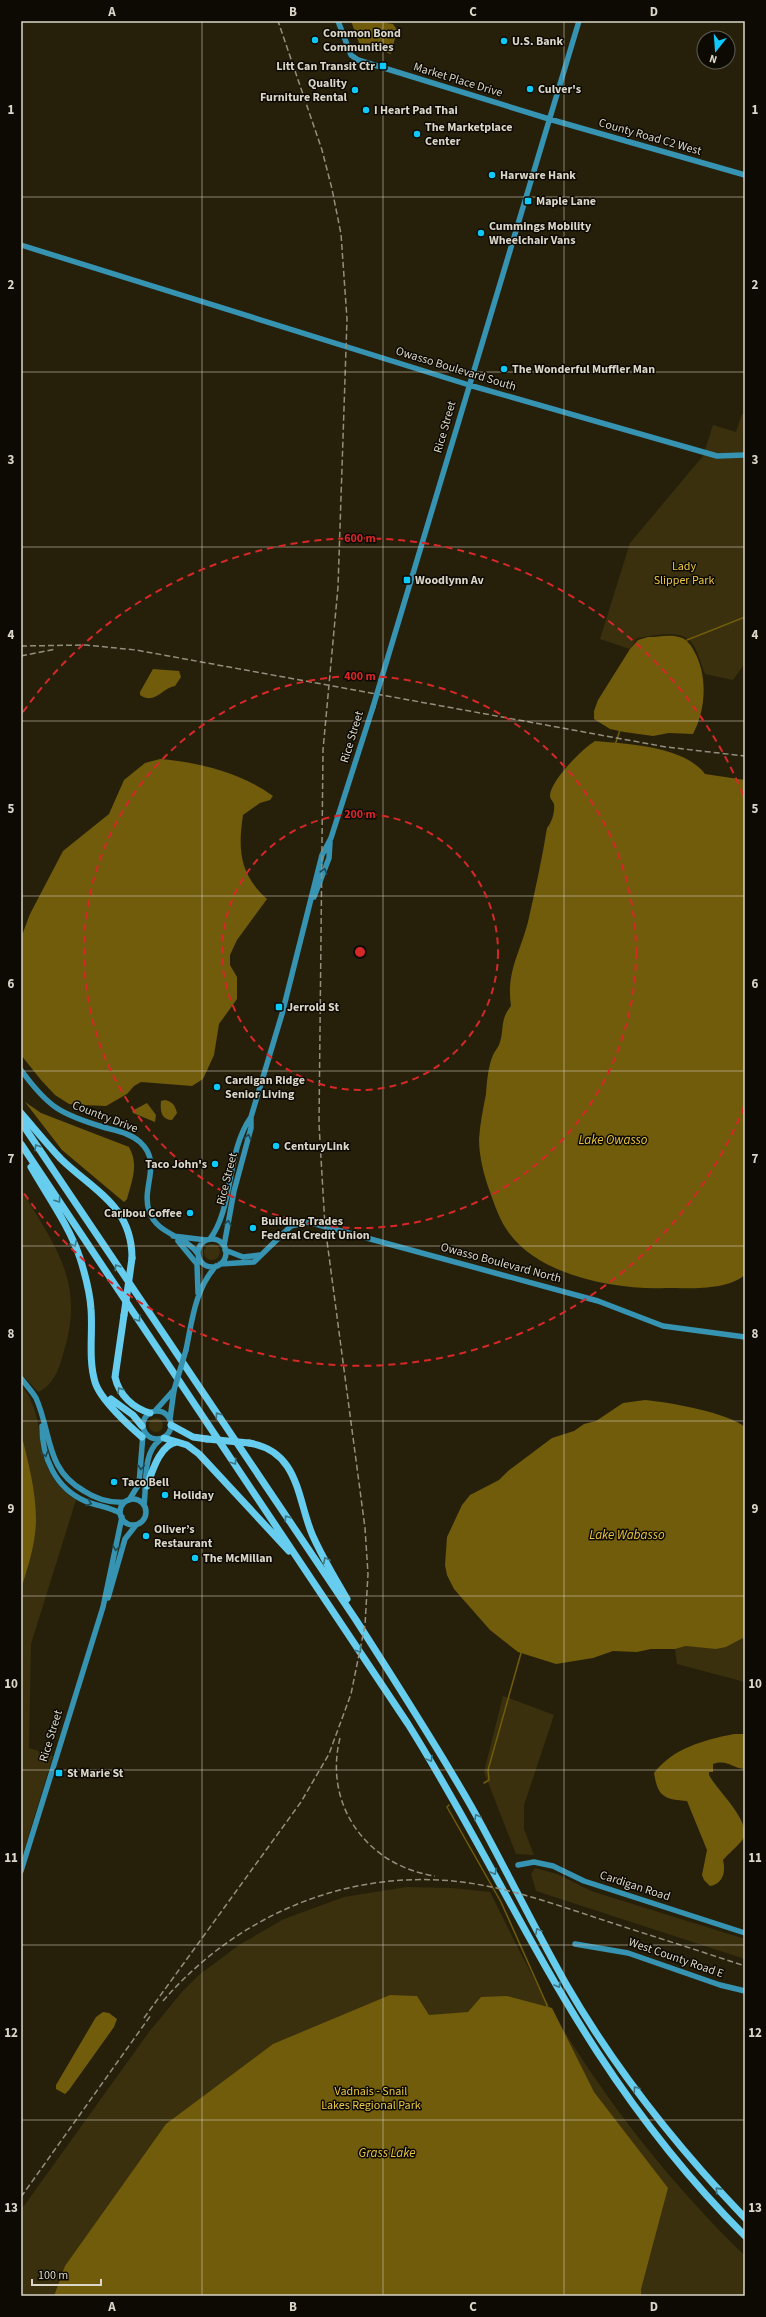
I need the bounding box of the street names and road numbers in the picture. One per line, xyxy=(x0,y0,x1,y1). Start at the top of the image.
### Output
street label: Market Place Drive xyxy=(411,58,505,102)
street label: County Road C2 West xyxy=(597,114,703,160)
street label: Owasso Boulevard South xyxy=(394,343,518,395)
street label: Rice Street xyxy=(429,399,461,455)
street label: Rice Street xyxy=(336,709,368,765)
street label: Country Drive xyxy=(70,1097,140,1137)
street label: Rice Street xyxy=(212,1151,242,1207)
street label: Owasso Boulevard North xyxy=(439,1239,563,1287)
street label: Rice Street xyxy=(35,1708,67,1764)
street label: Cardigan Road xyxy=(598,1867,672,1905)
street label: West County Road E xyxy=(626,1934,726,1982)

